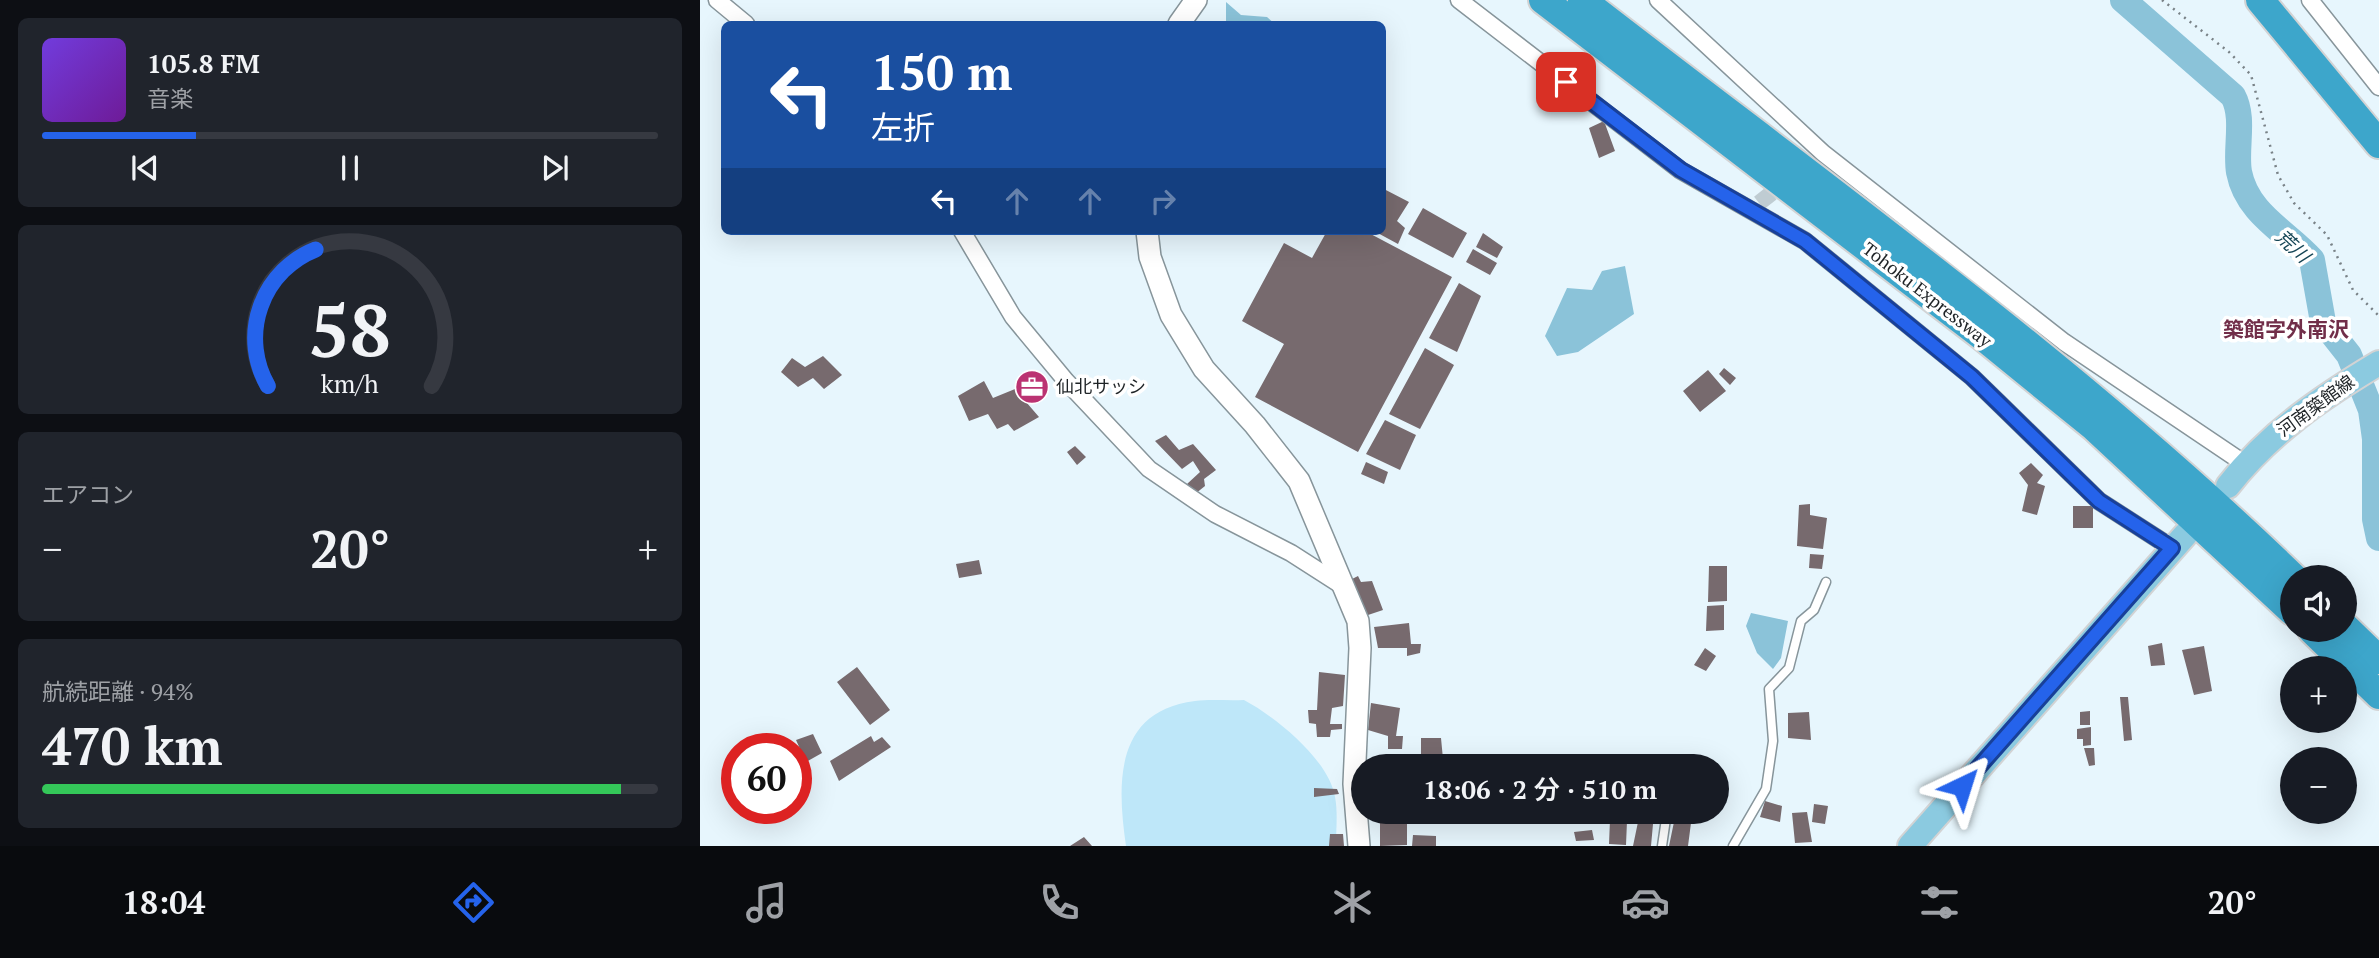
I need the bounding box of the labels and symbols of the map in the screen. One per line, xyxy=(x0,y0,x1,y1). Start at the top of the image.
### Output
pin xyxy=(1536,52,1596,112)
water label: 荒川 xyxy=(2271,224,2317,269)
street label: Tohoku Expressway xyxy=(1858,236,1998,353)
district label: 築館字外南沢 xyxy=(2223,315,2349,343)
office icon: 仙北サッシ xyxy=(1013,368,1051,406)
street label: 河南築館線 xyxy=(2272,369,2359,441)
place label: 仙北サッシ xyxy=(1056,374,1146,398)
speed limit sign: 60 xyxy=(721,733,812,824)
position arrow xyxy=(1925,749,1999,823)

